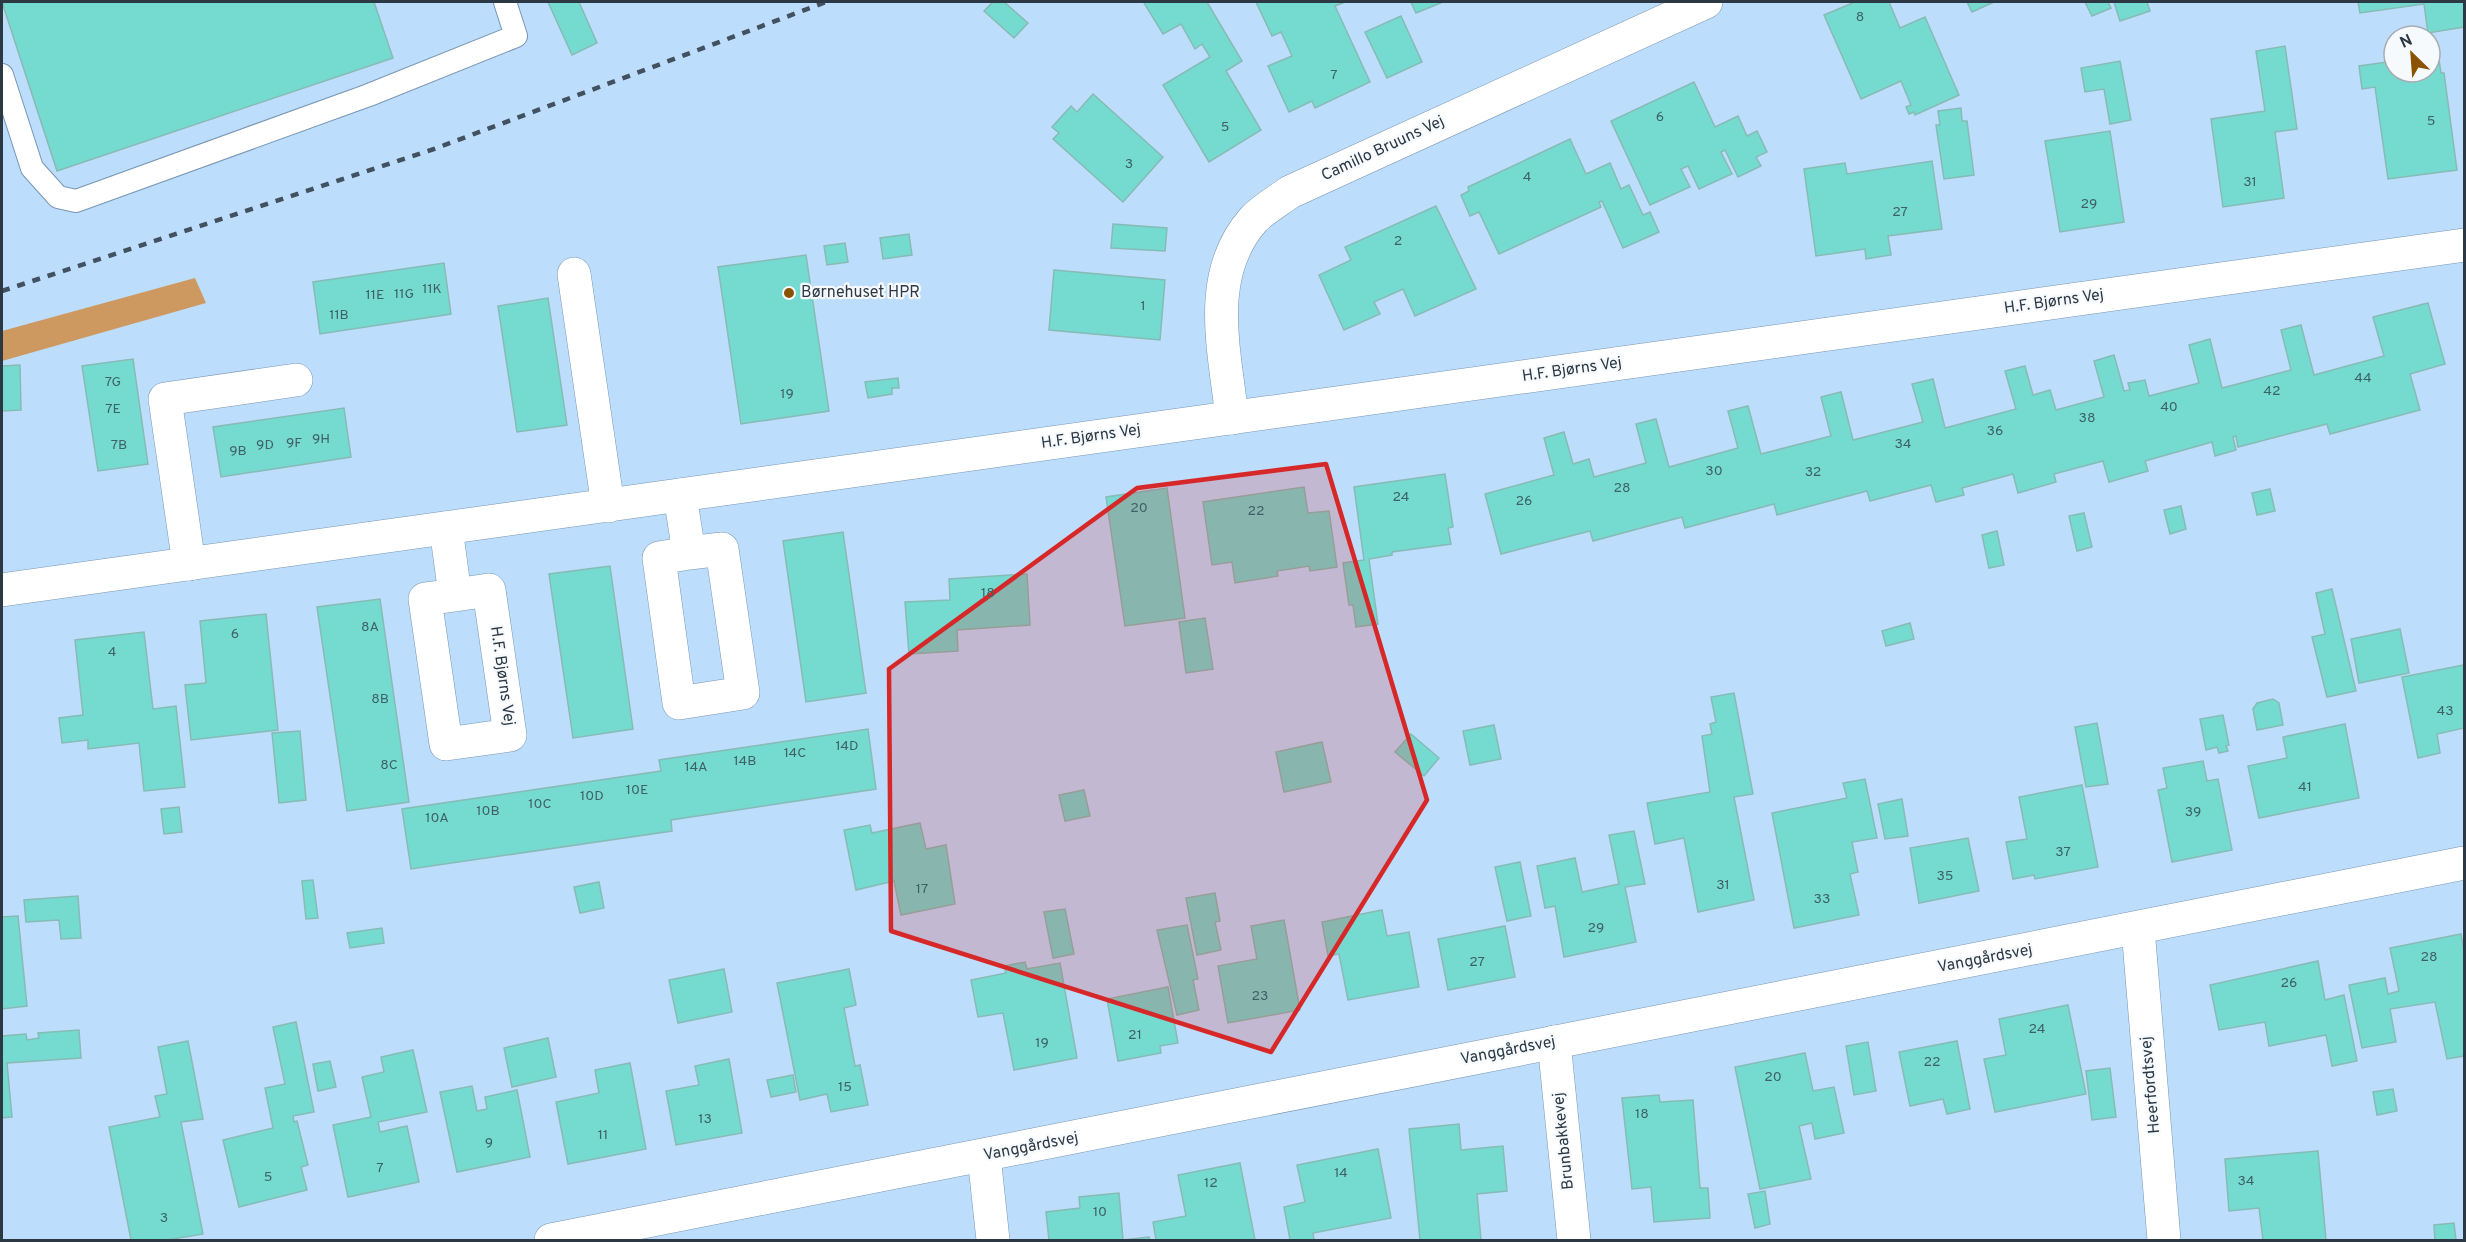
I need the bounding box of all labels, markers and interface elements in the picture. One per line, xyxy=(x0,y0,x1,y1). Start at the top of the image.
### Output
house number: 8 xyxy=(1856,9,1864,26)
north arrow xyxy=(2382,24,2442,84)
text: N xyxy=(2397,31,2416,54)
house number: 7 xyxy=(1330,67,1338,84)
house number: 6 xyxy=(1656,109,1664,126)
street label: Camillo Bruuns Vej xyxy=(1318,112,1448,186)
house number: 5 xyxy=(2427,113,2435,130)
house number: 5 xyxy=(1221,119,1229,136)
house number: 3 xyxy=(1125,156,1133,173)
house number: 4 xyxy=(1523,169,1531,186)
house number: 31 xyxy=(2243,174,2257,191)
house number: 29 xyxy=(2081,196,2097,213)
house number: 27 xyxy=(1892,204,1908,221)
house number: 2 xyxy=(1394,233,1402,250)
house number: 11K xyxy=(422,281,442,298)
place label: Børnehuset HPR xyxy=(801,283,920,303)
street label: H.F. Bjørns Vej xyxy=(2003,285,2105,319)
house number: 11G xyxy=(394,286,414,303)
marker: Børnehuset HPR xyxy=(782,286,796,300)
house number: 11E xyxy=(366,287,384,304)
house number: 1 xyxy=(1140,298,1146,315)
house number: 11B xyxy=(329,307,349,324)
street label: H.F. Bjørns Vej xyxy=(1521,353,1623,387)
house number: 44 xyxy=(2354,370,2372,387)
house number: 7G xyxy=(105,374,121,391)
house number: 42 xyxy=(2263,383,2281,400)
house number: 19 xyxy=(780,386,794,403)
house number: 40 xyxy=(2160,399,2178,416)
house number: 7E xyxy=(105,401,121,418)
house number: 38 xyxy=(2079,410,2095,427)
street label: H.F. Bjørns Vej xyxy=(1040,420,1142,454)
house number: 36 xyxy=(1987,423,2003,440)
house number: 9H xyxy=(312,431,330,448)
house number: 9F xyxy=(286,435,302,452)
house number: 34 xyxy=(1894,436,1912,453)
house number: 7B xyxy=(111,437,127,454)
house number: 9D xyxy=(256,437,274,454)
house number: 9B xyxy=(229,443,247,460)
house number: 30 xyxy=(1705,463,1723,480)
house number: 32 xyxy=(1805,464,1821,481)
house number: 28 xyxy=(1613,480,1631,497)
house number: 24 xyxy=(1392,489,1410,506)
house number: 26 xyxy=(1516,493,1532,510)
house number: 20 xyxy=(1130,500,1148,517)
house number: 22 xyxy=(1247,503,1265,520)
house number: 18 xyxy=(981,585,995,602)
house number: 8A xyxy=(361,619,379,636)
street label: H.F. Bjørns Vej xyxy=(485,625,519,727)
house number: 6 xyxy=(231,626,239,643)
house number: 4 xyxy=(108,644,116,661)
house number: 8B xyxy=(371,691,389,708)
house number: 43 xyxy=(2436,703,2454,720)
house number: 14D xyxy=(835,738,859,755)
house number: 14C xyxy=(784,745,806,762)
house number: 14B xyxy=(734,753,756,770)
house number: 8C xyxy=(380,757,398,774)
house number: 14A xyxy=(685,759,707,776)
house number: 41 xyxy=(2298,779,2312,796)
house number: 10E xyxy=(626,782,648,799)
house number: 10D xyxy=(580,788,604,805)
house number: 10C xyxy=(528,796,552,813)
house number: 10B xyxy=(476,803,500,820)
house number: 39 xyxy=(2185,804,2201,821)
house number: 10A xyxy=(425,810,449,827)
house number: 37 xyxy=(2055,844,2071,861)
house number: 35 xyxy=(1936,868,1954,885)
house number: 31 xyxy=(1716,877,1730,894)
house number: 17 xyxy=(916,881,928,898)
house number: 33 xyxy=(1814,891,1830,908)
house number: 29 xyxy=(1588,920,1604,937)
street label: Vanggårdsvej xyxy=(1936,940,2034,978)
house number: 28 xyxy=(2420,949,2438,966)
house number: 27 xyxy=(1469,954,1485,971)
house number: 26 xyxy=(2281,975,2297,992)
house number: 23 xyxy=(1252,988,1269,1005)
house number: 24 xyxy=(2028,1021,2046,1038)
house number: 21 xyxy=(1128,1027,1142,1044)
street label: Vanggårdsvej xyxy=(1459,1032,1557,1070)
house number: 19 xyxy=(1035,1035,1049,1052)
street label: Heerfordtsvej xyxy=(2137,1035,2165,1135)
house number: 22 xyxy=(1923,1054,1941,1071)
house number: 20 xyxy=(1764,1069,1782,1086)
house number: 15 xyxy=(838,1079,852,1096)
street label: Brunbakkevej xyxy=(1549,1091,1579,1191)
house number: 18 xyxy=(1635,1106,1649,1123)
house number: 13 xyxy=(698,1111,712,1128)
house number: 11 xyxy=(598,1127,608,1144)
street label: Vanggårdsvej xyxy=(982,1128,1080,1166)
house number: 9 xyxy=(485,1135,493,1152)
house number: 7 xyxy=(376,1160,384,1177)
house number: 14 xyxy=(1334,1165,1348,1182)
house number: 5 xyxy=(264,1169,272,1186)
house number: 34 xyxy=(2237,1173,2255,1190)
house number: 12 xyxy=(1204,1175,1218,1192)
house number: 10 xyxy=(1093,1204,1107,1221)
house number: 3 xyxy=(160,1210,168,1227)

